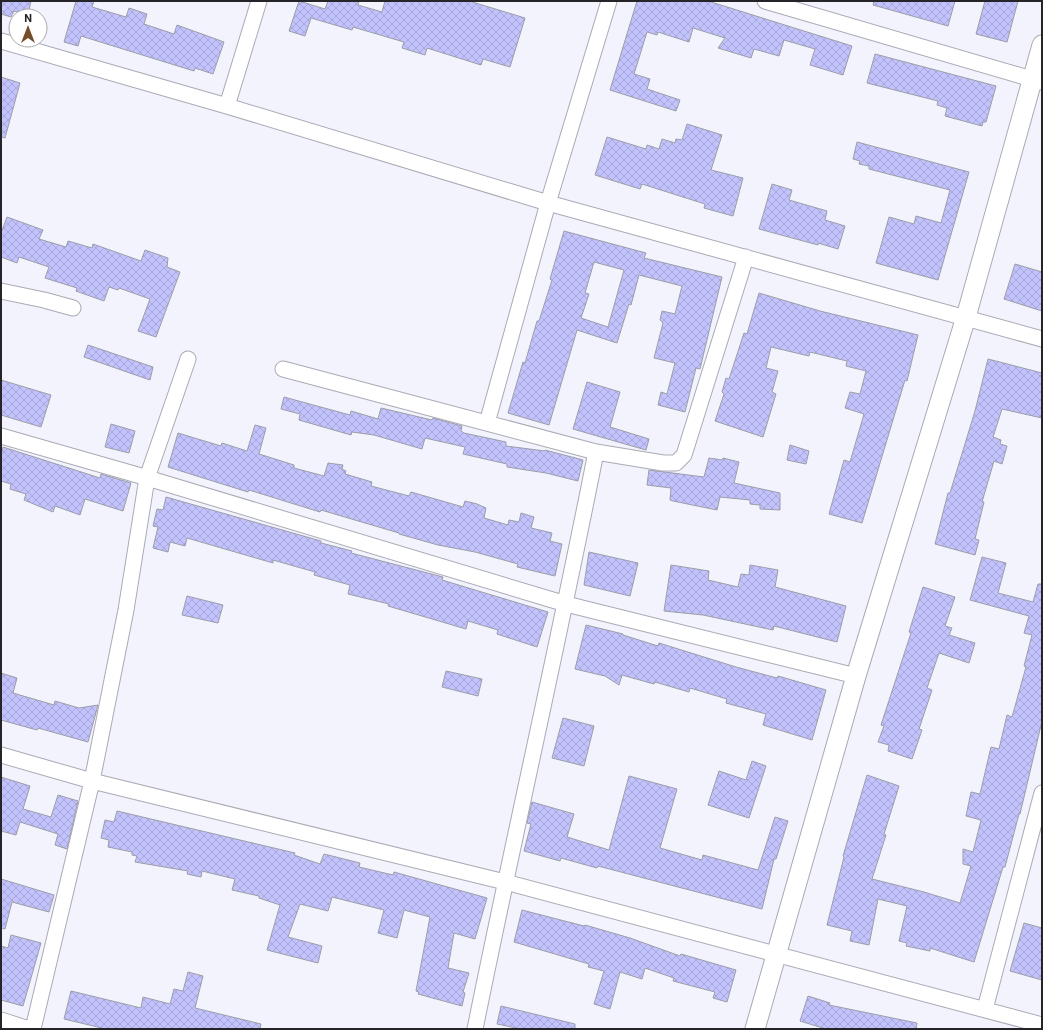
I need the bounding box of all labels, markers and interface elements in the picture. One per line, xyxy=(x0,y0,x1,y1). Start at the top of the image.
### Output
north arrow xyxy=(8,8,48,48)
text: N xyxy=(24,12,32,25)

